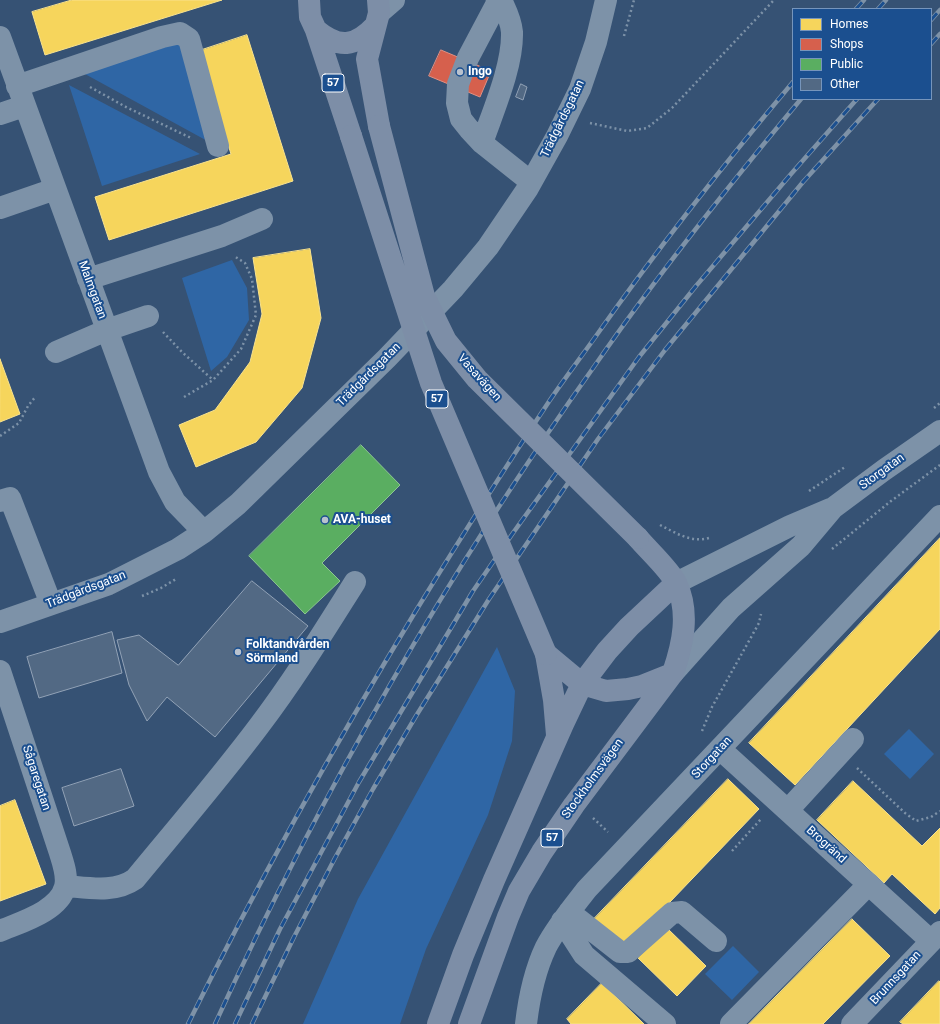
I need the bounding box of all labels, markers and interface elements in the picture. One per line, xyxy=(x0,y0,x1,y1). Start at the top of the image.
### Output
legend xyxy=(792,8,932,100)
text: Homes xyxy=(830,17,868,31)
text: Shops xyxy=(830,37,864,51)
text: Public xyxy=(830,57,863,71)
place label: Ingo xyxy=(468,65,492,79)
marker: Ingo xyxy=(455,67,465,77)
road number: 57 xyxy=(322,74,344,92)
text: Other xyxy=(830,77,859,91)
street label: Trädgårdsgatan xyxy=(538,78,588,160)
street label: Malmgatan xyxy=(75,259,109,321)
street label: Trädgårdsgatan xyxy=(334,340,404,410)
street label: Vasavägen xyxy=(454,351,504,405)
road number: 57 xyxy=(426,390,448,408)
street label: Storgatan xyxy=(857,451,907,493)
place label: AVA-huset xyxy=(333,513,391,527)
marker: AVA-huset xyxy=(320,515,330,525)
street label: Trädgårdsgatan xyxy=(44,568,128,612)
place label: Folktandvården Sörmland xyxy=(246,638,329,666)
marker: Folktandvården Sörmland xyxy=(233,647,243,657)
street label: Storgatan xyxy=(689,734,735,782)
street label: Stockholmsvägen xyxy=(559,736,627,822)
street label: Sågaregatan xyxy=(19,744,53,812)
street label: Brogränd xyxy=(803,823,849,867)
road number: 57 xyxy=(541,829,563,847)
street label: Brunnsgatan xyxy=(868,948,924,1008)

